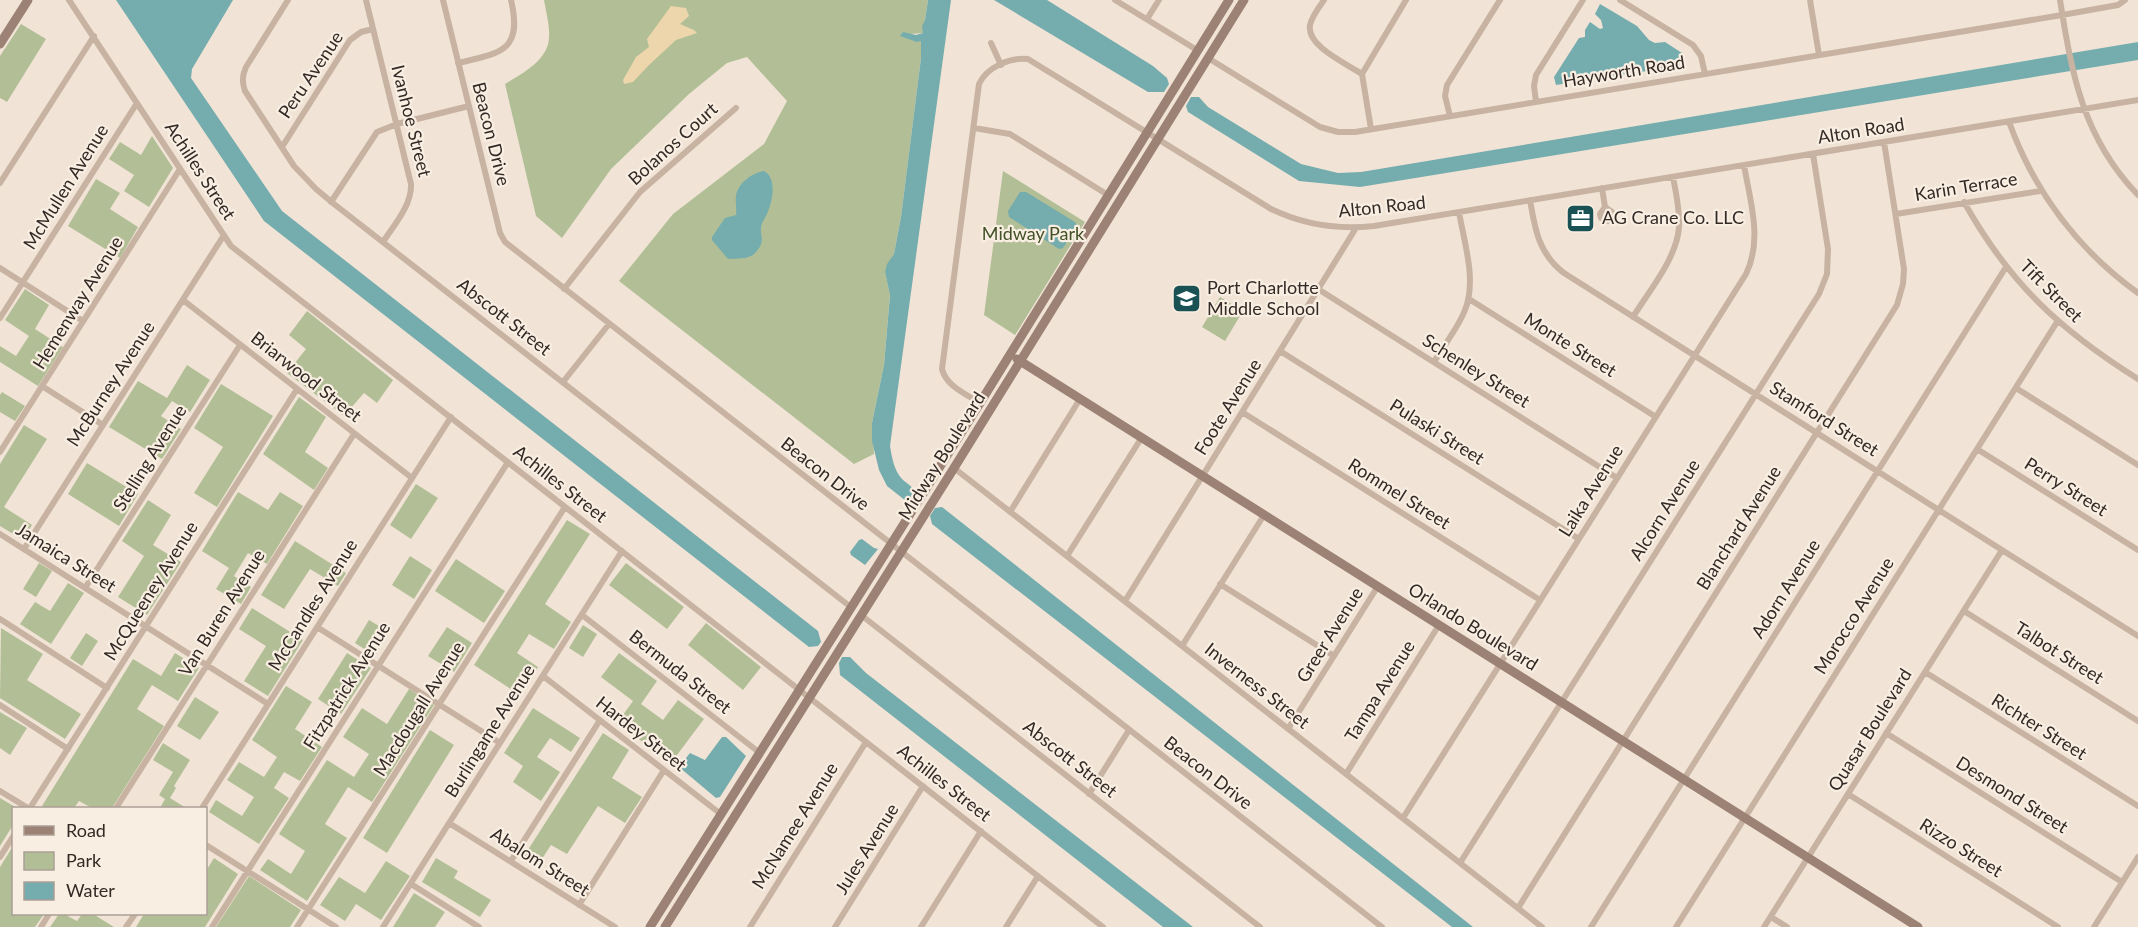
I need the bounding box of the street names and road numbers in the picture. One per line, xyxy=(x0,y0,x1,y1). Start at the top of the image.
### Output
street label: Peru Avenue xyxy=(273,27,347,122)
street label: Hayworth Road xyxy=(1561,51,1686,92)
street label: Ivanhoe Street xyxy=(387,62,437,180)
street label: Beacon Drive xyxy=(468,80,515,188)
street label: Bolanos Court xyxy=(623,97,722,189)
street label: Alton Road xyxy=(1816,112,1906,148)
street label: Achilles Street xyxy=(161,117,241,224)
street label: McMullen Avenue xyxy=(18,120,112,253)
street label: Karin Terrace xyxy=(1913,167,2019,205)
street label: Alton Road xyxy=(1337,190,1427,222)
street label: Hemenway Avenue xyxy=(27,232,127,373)
street label: Tift Street xyxy=(2016,255,2088,326)
street label: Abscott Street xyxy=(453,273,556,360)
street label: Monte Street xyxy=(1520,307,1621,381)
street label: McBurney Avenue xyxy=(62,317,159,450)
street label: Briarwood Street xyxy=(247,326,367,427)
street label: Schenley Street xyxy=(1419,328,1535,412)
street label: Foote Avenue xyxy=(1189,354,1265,459)
street label: Stamford Street xyxy=(1766,376,1883,461)
street label: Midway Boulevard xyxy=(893,387,989,524)
street label: Pulaski Street xyxy=(1386,393,1489,469)
street label: Stelling Avenue xyxy=(108,400,191,515)
street label: Beacon Drive xyxy=(777,432,874,515)
street label: Achilles Street xyxy=(509,440,612,527)
street label: Laika Avenue xyxy=(1553,440,1627,540)
street label: Perry Street xyxy=(2021,452,2113,521)
street label: Rommel Street xyxy=(1344,453,1455,534)
street label: Alcorn Avenue xyxy=(1624,455,1704,564)
street label: Blanchard Avenue xyxy=(1691,461,1785,594)
street label: McQueeney Avenue xyxy=(98,517,202,664)
street label: Jamaica Street xyxy=(12,518,121,597)
street label: McCandles Avenue xyxy=(263,535,362,674)
street label: Adorn Avenue xyxy=(1746,535,1824,642)
street label: Van Buren Avenue xyxy=(173,545,269,680)
street label: Morocco Avenue xyxy=(1808,553,1898,678)
street label: Orlando Boulevard xyxy=(1405,577,1542,675)
street label: Greer Avenue xyxy=(1291,583,1367,686)
street label: Talbot Street xyxy=(2011,616,2108,688)
street label: Fitzpatrick Avenue xyxy=(298,617,394,753)
street label: Bermuda Street xyxy=(625,625,736,718)
street label: Tampa Avenue xyxy=(1339,636,1419,745)
street label: Macdougall Avenue xyxy=(368,637,468,780)
street label: Inverness Street xyxy=(1201,637,1315,733)
street label: Burlingame Avenue xyxy=(439,660,539,801)
street label: Quasar Boulevard xyxy=(1823,664,1916,795)
street label: Richter Street xyxy=(1988,688,2092,764)
street label: Hardey Street xyxy=(592,691,692,776)
street label: Abscott Street xyxy=(1019,715,1122,802)
street label: Beacon Drive xyxy=(1160,731,1257,814)
street label: Achilles Street xyxy=(893,739,996,826)
street label: Desmond Street xyxy=(1952,751,2073,838)
street label: McNamee Avenue xyxy=(746,758,842,893)
street label: Jules Avenue xyxy=(830,799,903,898)
street label: Rizzo Street xyxy=(1916,813,2008,882)
street label: Abalom Street xyxy=(487,822,594,901)

